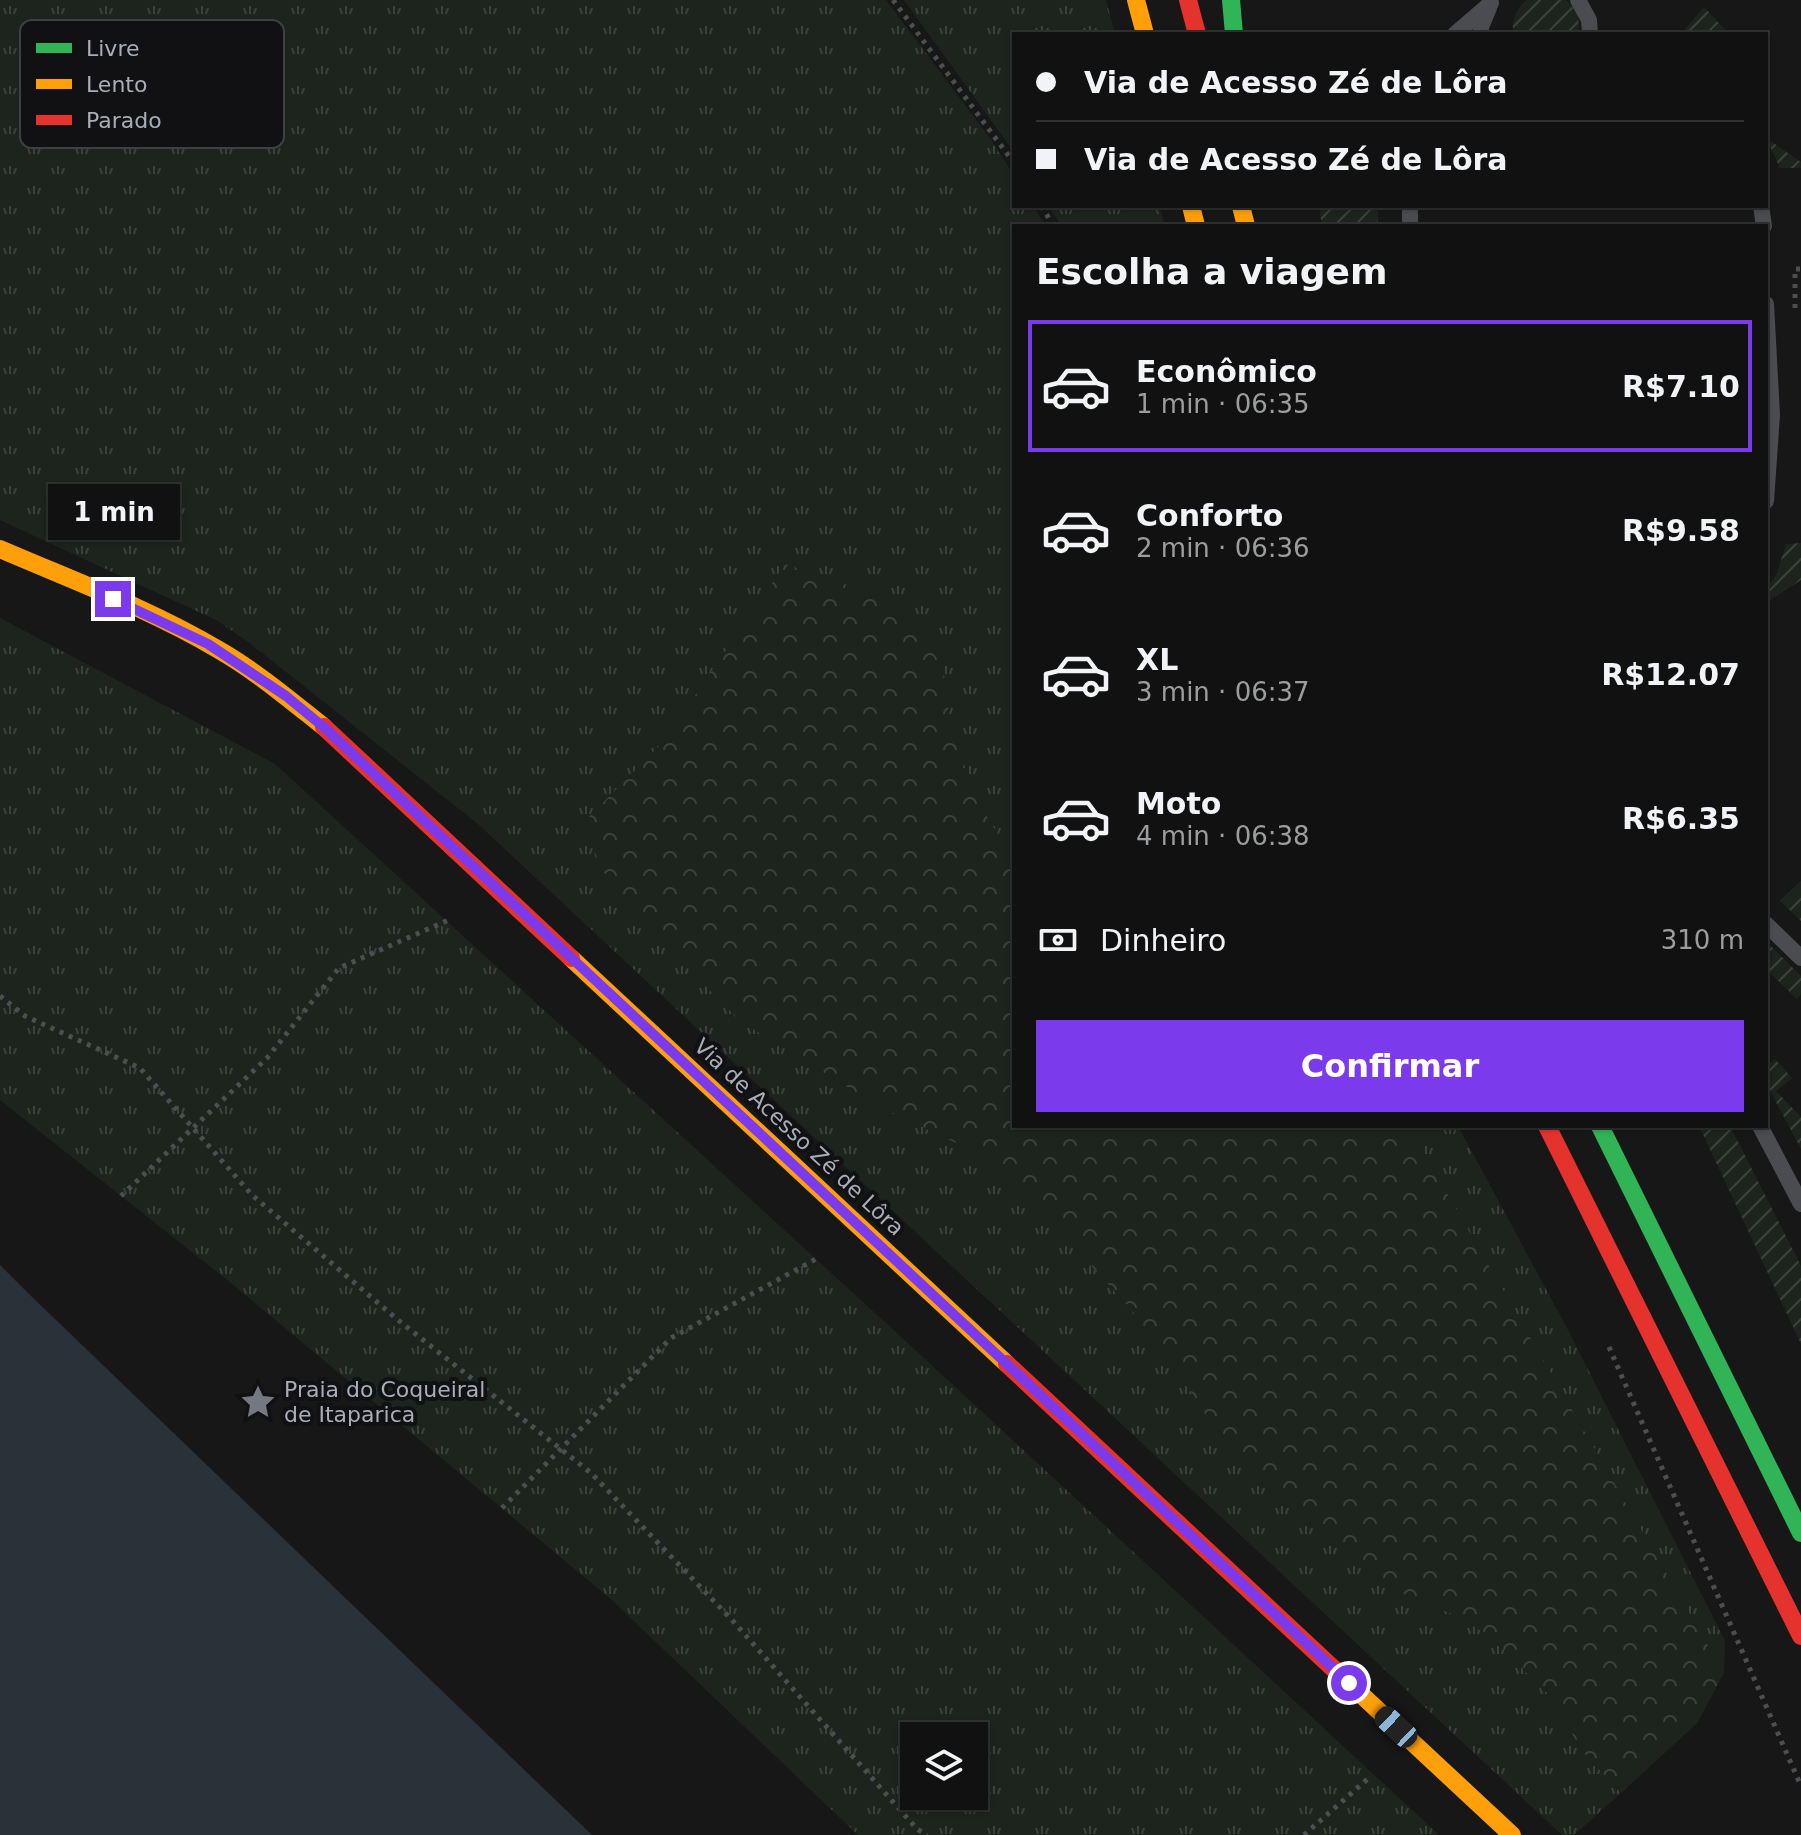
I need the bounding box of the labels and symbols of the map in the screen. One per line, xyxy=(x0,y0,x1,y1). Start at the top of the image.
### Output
legend xyxy=(20,20,284,148)
text: Livre xyxy=(86,36,140,61)
text: Lento xyxy=(86,72,147,97)
text: Parado xyxy=(86,108,162,133)
callout: 1 min xyxy=(47,483,179,539)
route end xyxy=(95,581,131,617)
street label: Via de Acesso Zé de Lôra xyxy=(689,1033,909,1241)
place label: Praia do Coqueiral de Itaparica xyxy=(284,1377,485,1427)
place icon: Praia do Coqueiral de Itaparica xyxy=(239,1383,277,1421)
route start xyxy=(1331,1665,1367,1701)
car xyxy=(1370,1702,1422,1752)

